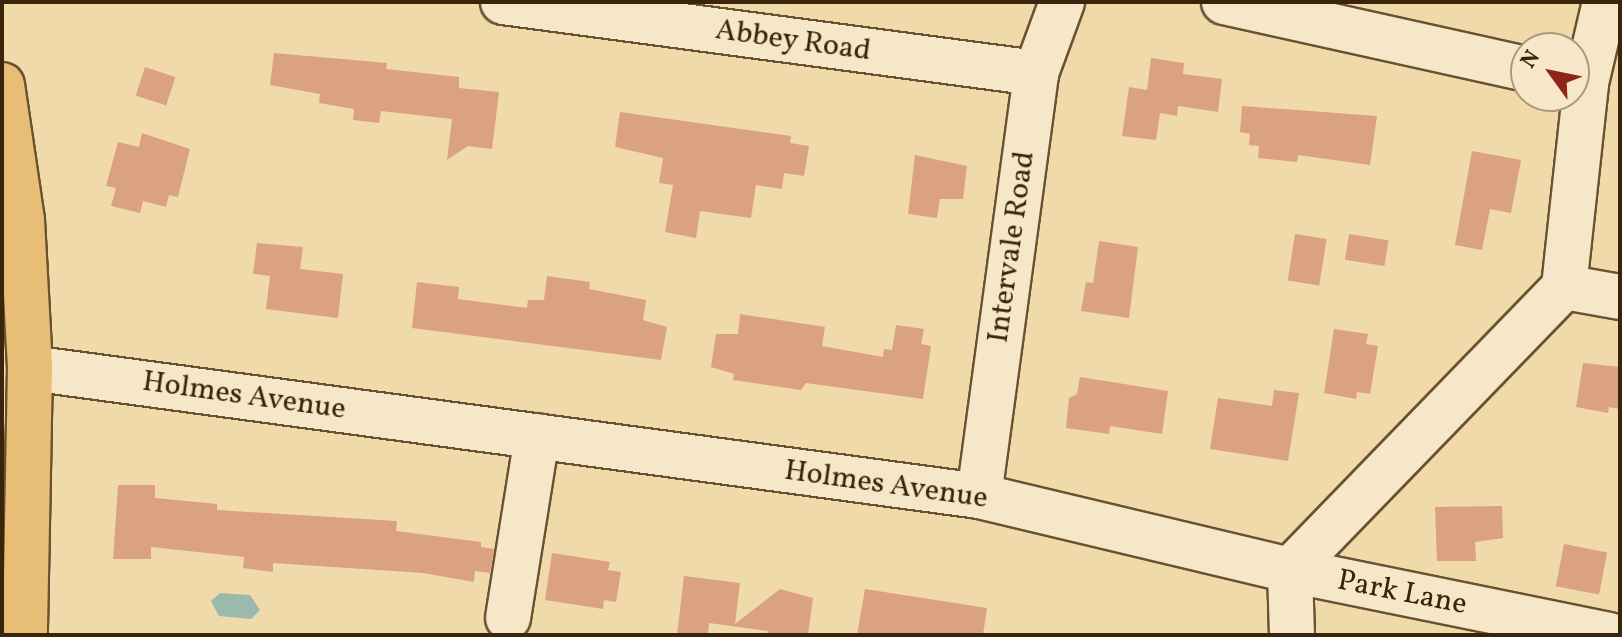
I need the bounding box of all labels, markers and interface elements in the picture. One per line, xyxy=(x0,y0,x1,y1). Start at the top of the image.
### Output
street label: Abbey Road xyxy=(712,12,874,70)
north arrow xyxy=(1510,32,1590,112)
text: N xyxy=(1514,45,1548,75)
street label: Intervale Road xyxy=(981,149,1043,345)
street label: Holmes Avenue xyxy=(140,364,348,428)
street label: Holmes Avenue xyxy=(782,453,990,517)
street label: Park Lane xyxy=(1334,563,1470,623)

